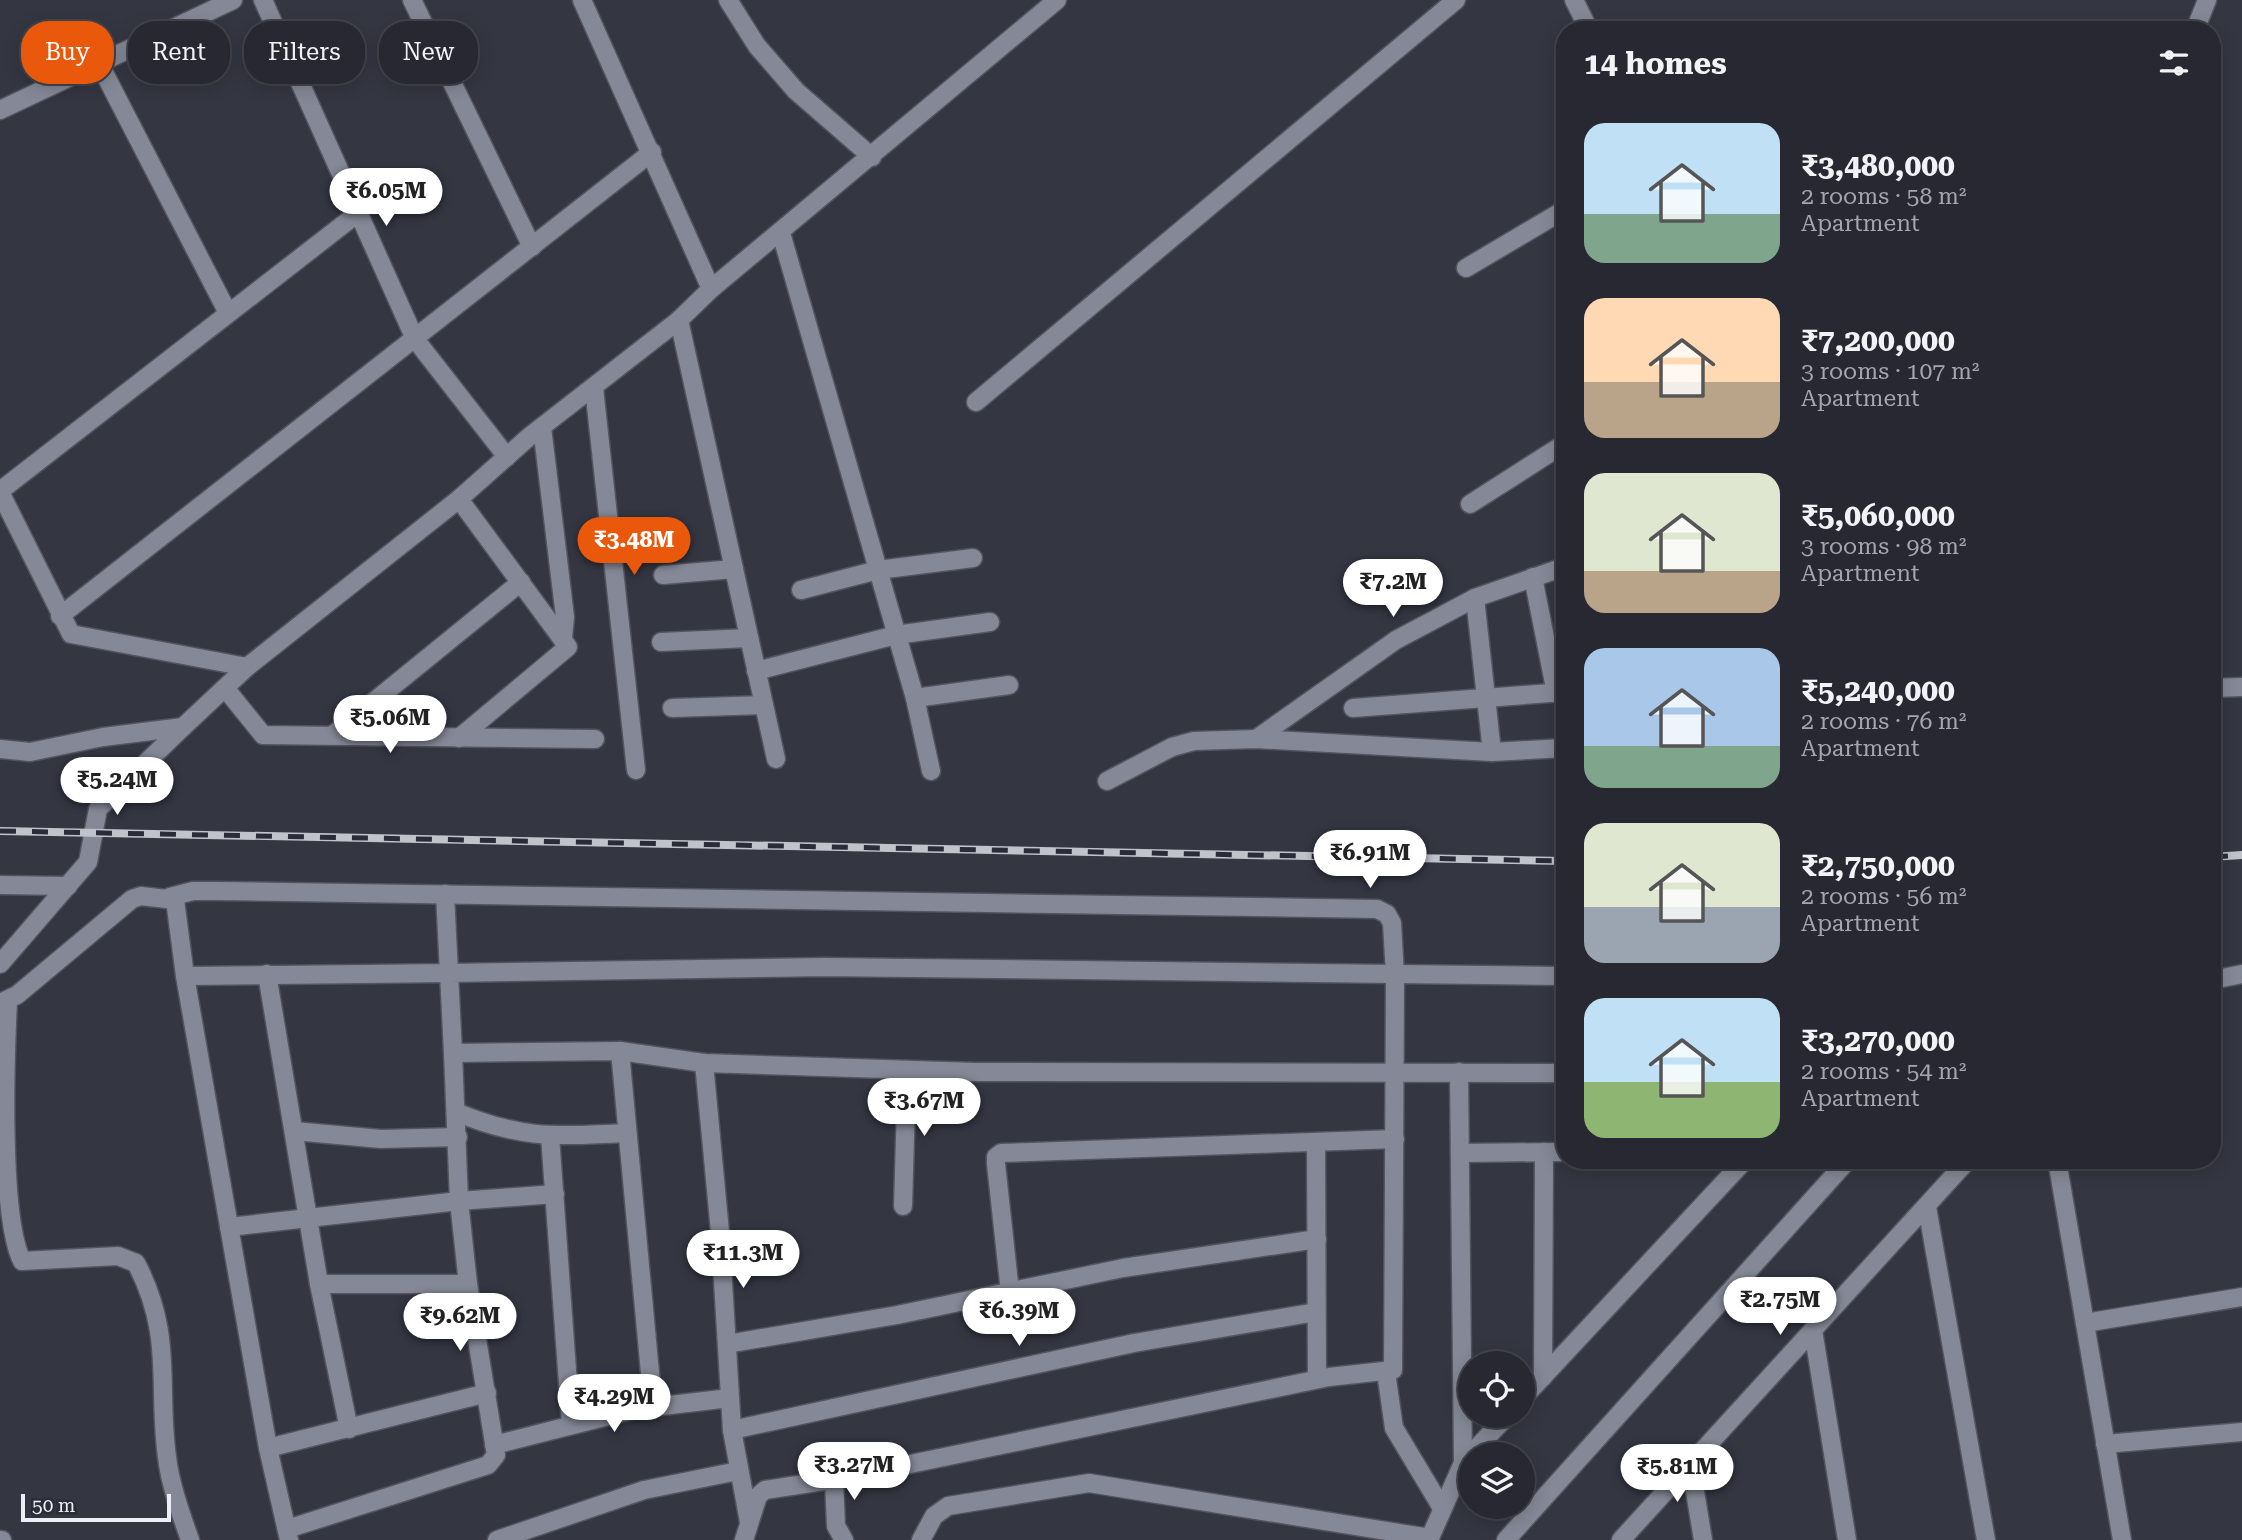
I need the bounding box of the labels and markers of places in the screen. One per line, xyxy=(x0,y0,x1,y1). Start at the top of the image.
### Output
pin: ₹6.05M xyxy=(329,168,443,228)
pin: ₹3.48M xyxy=(577,518,691,577)
pin: ₹7.2M xyxy=(1344,560,1442,619)
pin: ₹5.06M xyxy=(333,696,447,755)
pin: ₹5.24M xyxy=(60,758,174,817)
pin: ₹6.91M xyxy=(1313,830,1427,890)
pin: ₹3.67M xyxy=(867,1078,981,1138)
pin: ₹11.3M xyxy=(686,1230,800,1290)
pin: ₹2.75M xyxy=(1723,1278,1837,1337)
pin: ₹6.39M xyxy=(962,1288,1076,1348)
pin: ₹9.62M xyxy=(403,1294,517,1353)
pin: ₹4.29M xyxy=(557,1374,671,1434)
pin: ₹3.27M xyxy=(797,1442,911,1502)
pin: ₹5.81M xyxy=(1620,1444,1734,1504)

